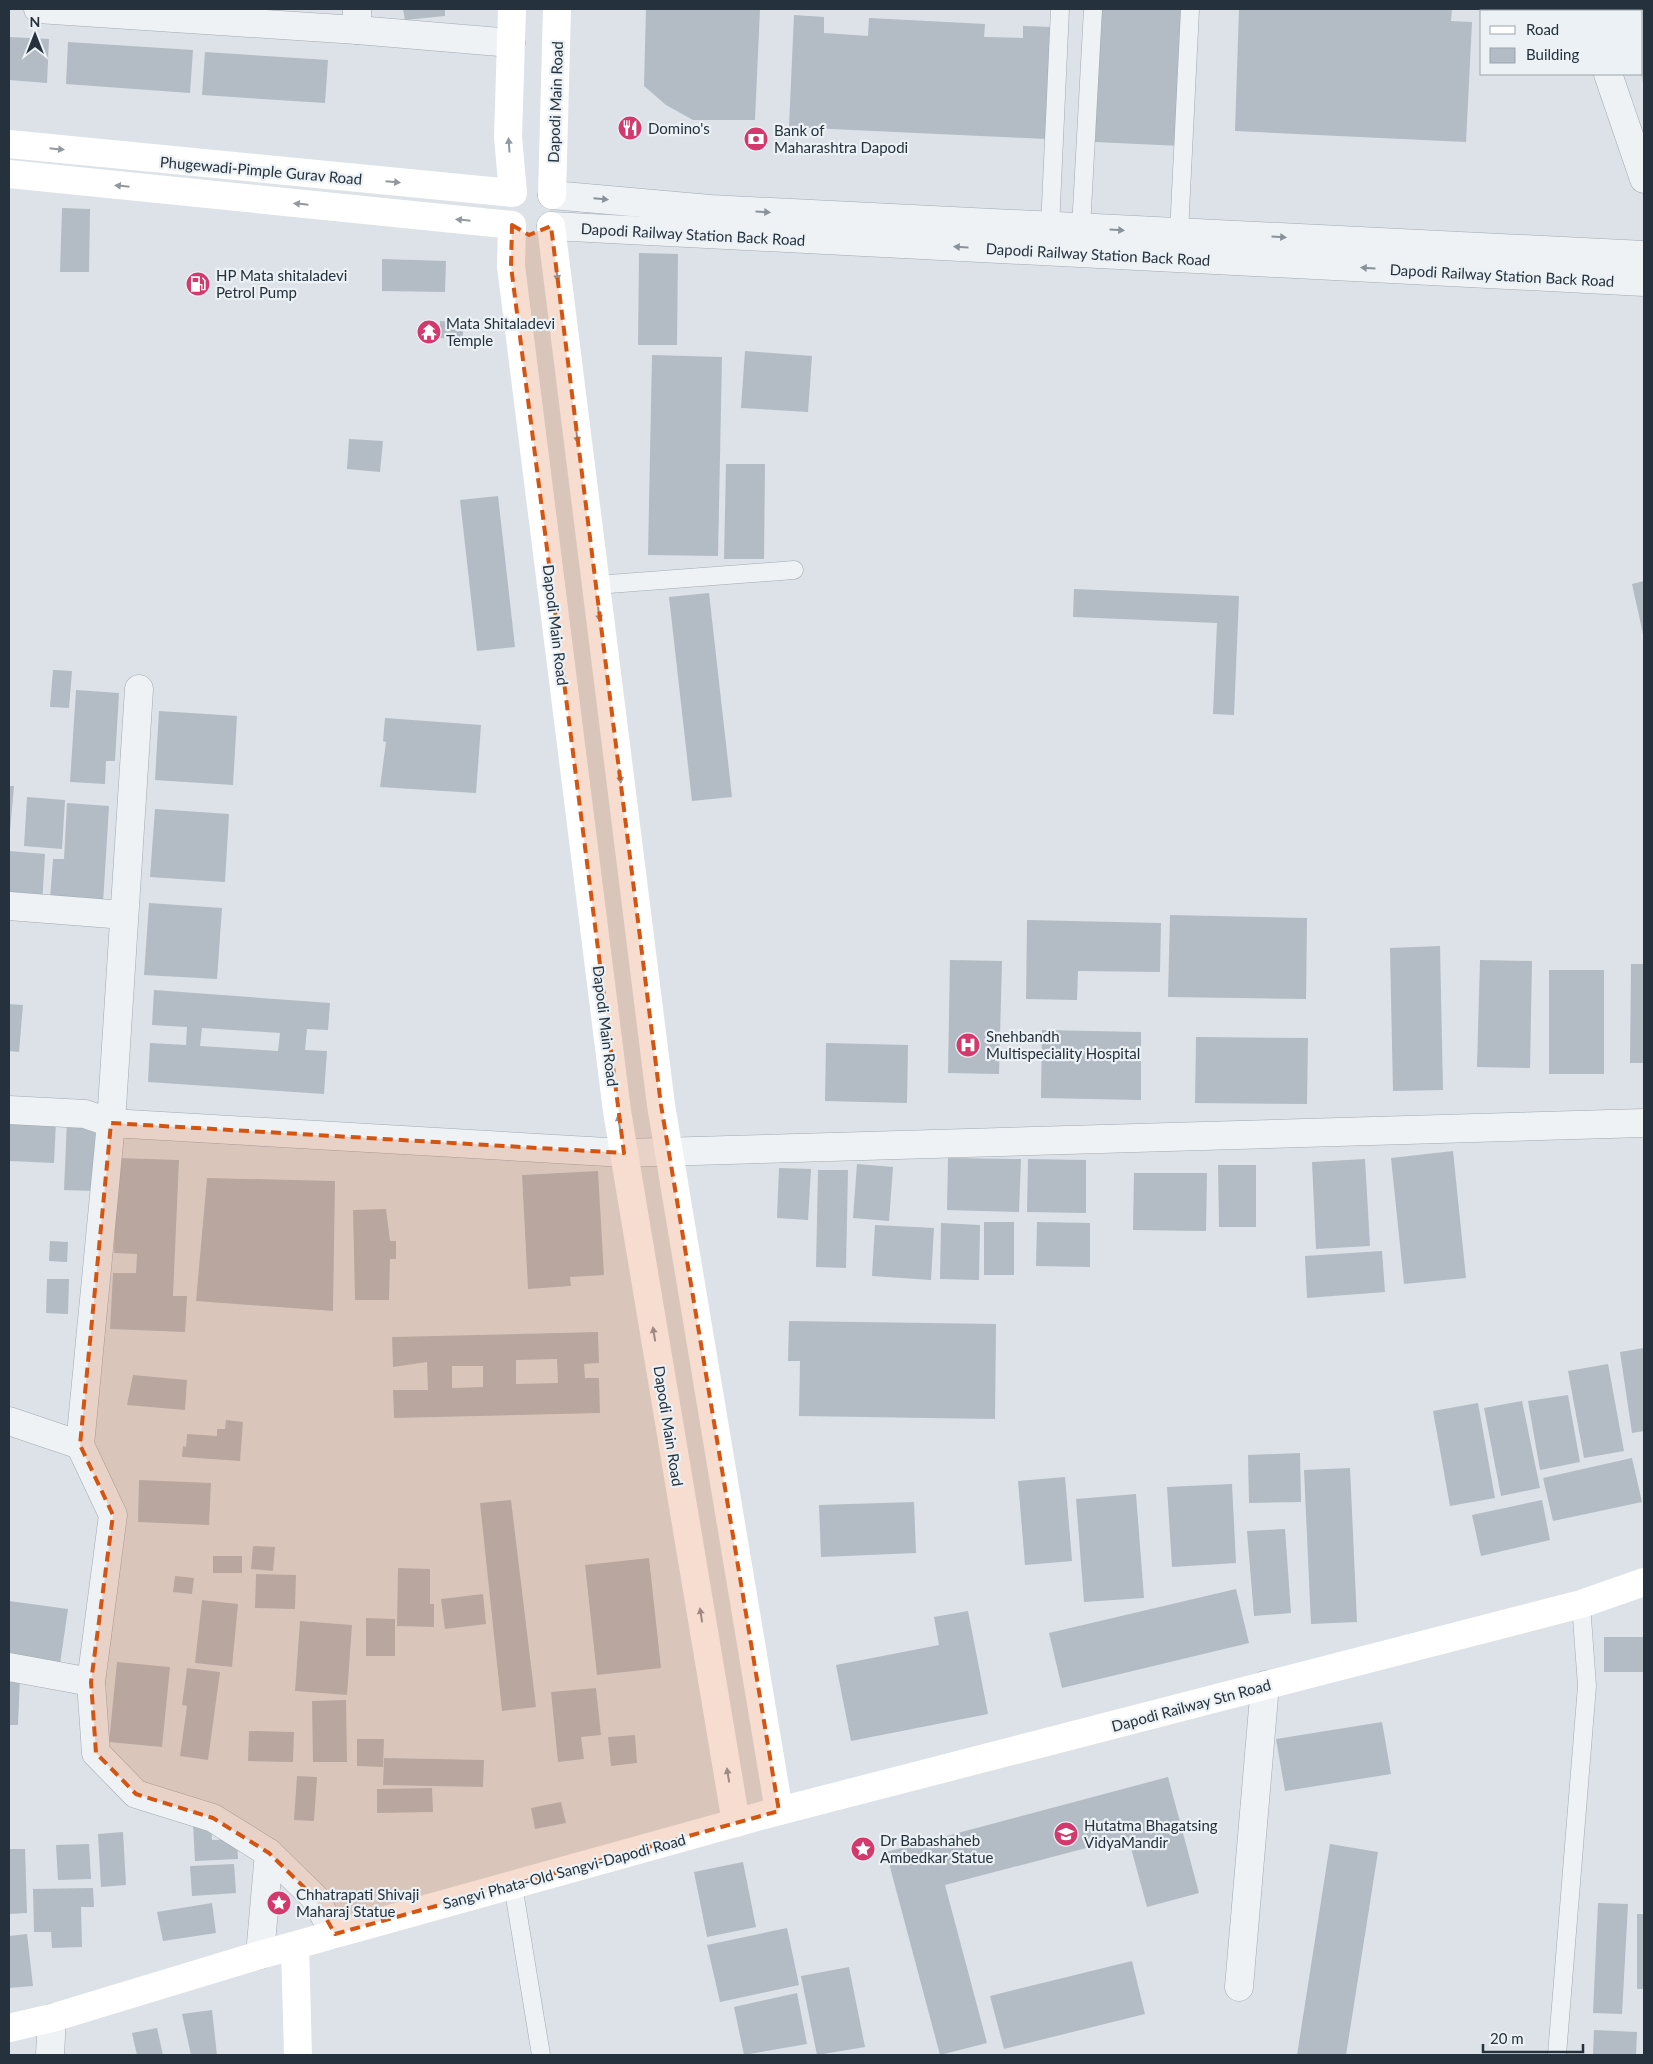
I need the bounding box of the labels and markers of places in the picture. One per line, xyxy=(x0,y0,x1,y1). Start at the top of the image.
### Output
restaurant icon: Domino's xyxy=(617,115,643,141)
place label: Domino's xyxy=(648,119,710,137)
place label: Bank of Maharashtra Dapodi xyxy=(774,121,908,156)
bank icon: Bank of Maharashtra Dapodi xyxy=(743,126,769,152)
place label: HP Mata shitaladevi Petrol Pump xyxy=(216,266,347,301)
fuel station icon: HP Mata shitaladevi Petrol Pump xyxy=(185,271,211,297)
place label: Mata Shitaladevi Temple xyxy=(446,314,555,349)
temple icon: Mata Shitaladevi Temple xyxy=(416,319,442,345)
place label: Snehbandh Multispeciality Hospital xyxy=(986,1027,1140,1062)
hospital icon: Snehbandh Multispeciality Hospital xyxy=(955,1032,981,1058)
place label: Hutatma Bhagatsing VidyaMandir xyxy=(1084,1816,1218,1851)
school or university icon: Hutatma Bhagatsing VidyaMandir xyxy=(1053,1821,1079,1847)
place label: Dr Babashaheb Ambedkar Statue xyxy=(880,1831,994,1866)
place icon: Dr Babashaheb Ambedkar Statue xyxy=(850,1836,876,1862)
place label: Chhatrapati Shivaji Maharaj Statue xyxy=(296,1885,419,1920)
place icon: Chhatrapati Shivaji Maharaj Statue xyxy=(266,1890,292,1916)

